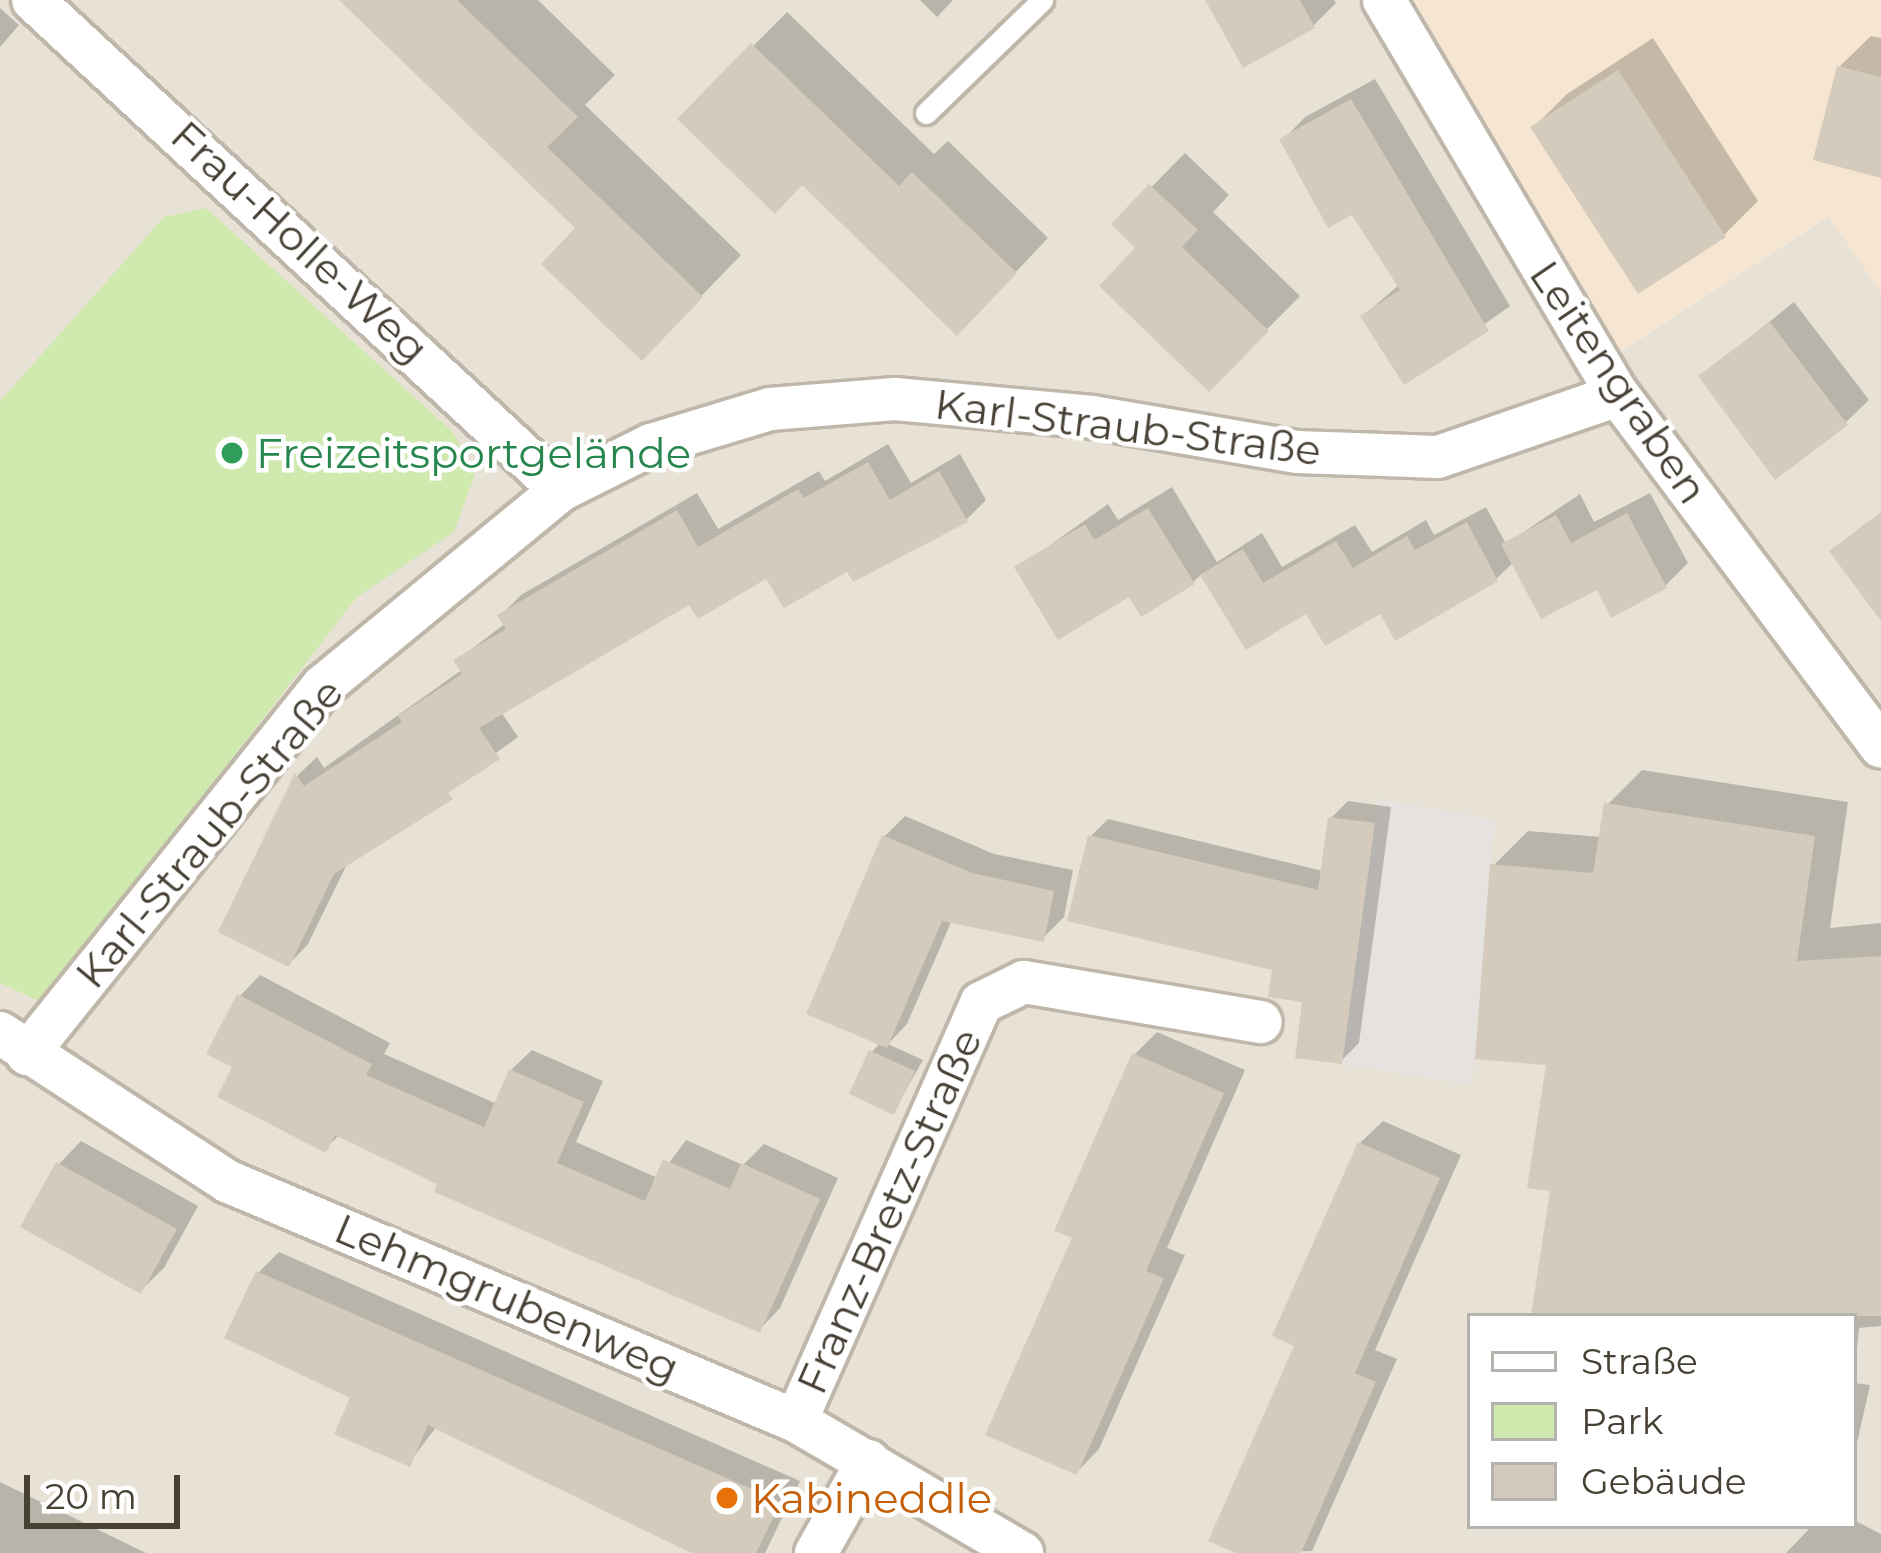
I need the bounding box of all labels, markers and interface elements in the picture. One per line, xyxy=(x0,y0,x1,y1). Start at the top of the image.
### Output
street label: Frau-Holle-Weg xyxy=(161,110,439,374)
street label: Leitengraben xyxy=(1519,251,1719,513)
street label: Karl-Straub-Straße xyxy=(932,378,1324,476)
place label: Freizeitsportgelände xyxy=(256,428,691,478)
marker: Freizeitsportgelände xyxy=(219,440,245,466)
street label: Karl-Straub-Straße xyxy=(65,668,353,998)
street label: Franz-Bretz-Straße xyxy=(786,1021,992,1401)
street label: Lehmgrubenweg xyxy=(327,1203,687,1393)
legend xyxy=(1467,1313,1857,1529)
text: Straße xyxy=(1581,1339,1698,1383)
text: Park xyxy=(1581,1399,1663,1443)
scale bar xyxy=(30,1451,186,1525)
text: Gebäude xyxy=(1581,1459,1746,1503)
place label: Kabineddle xyxy=(751,1473,992,1523)
text: 20 m xyxy=(45,1474,137,1518)
marker: Kabineddle xyxy=(714,1485,740,1511)

